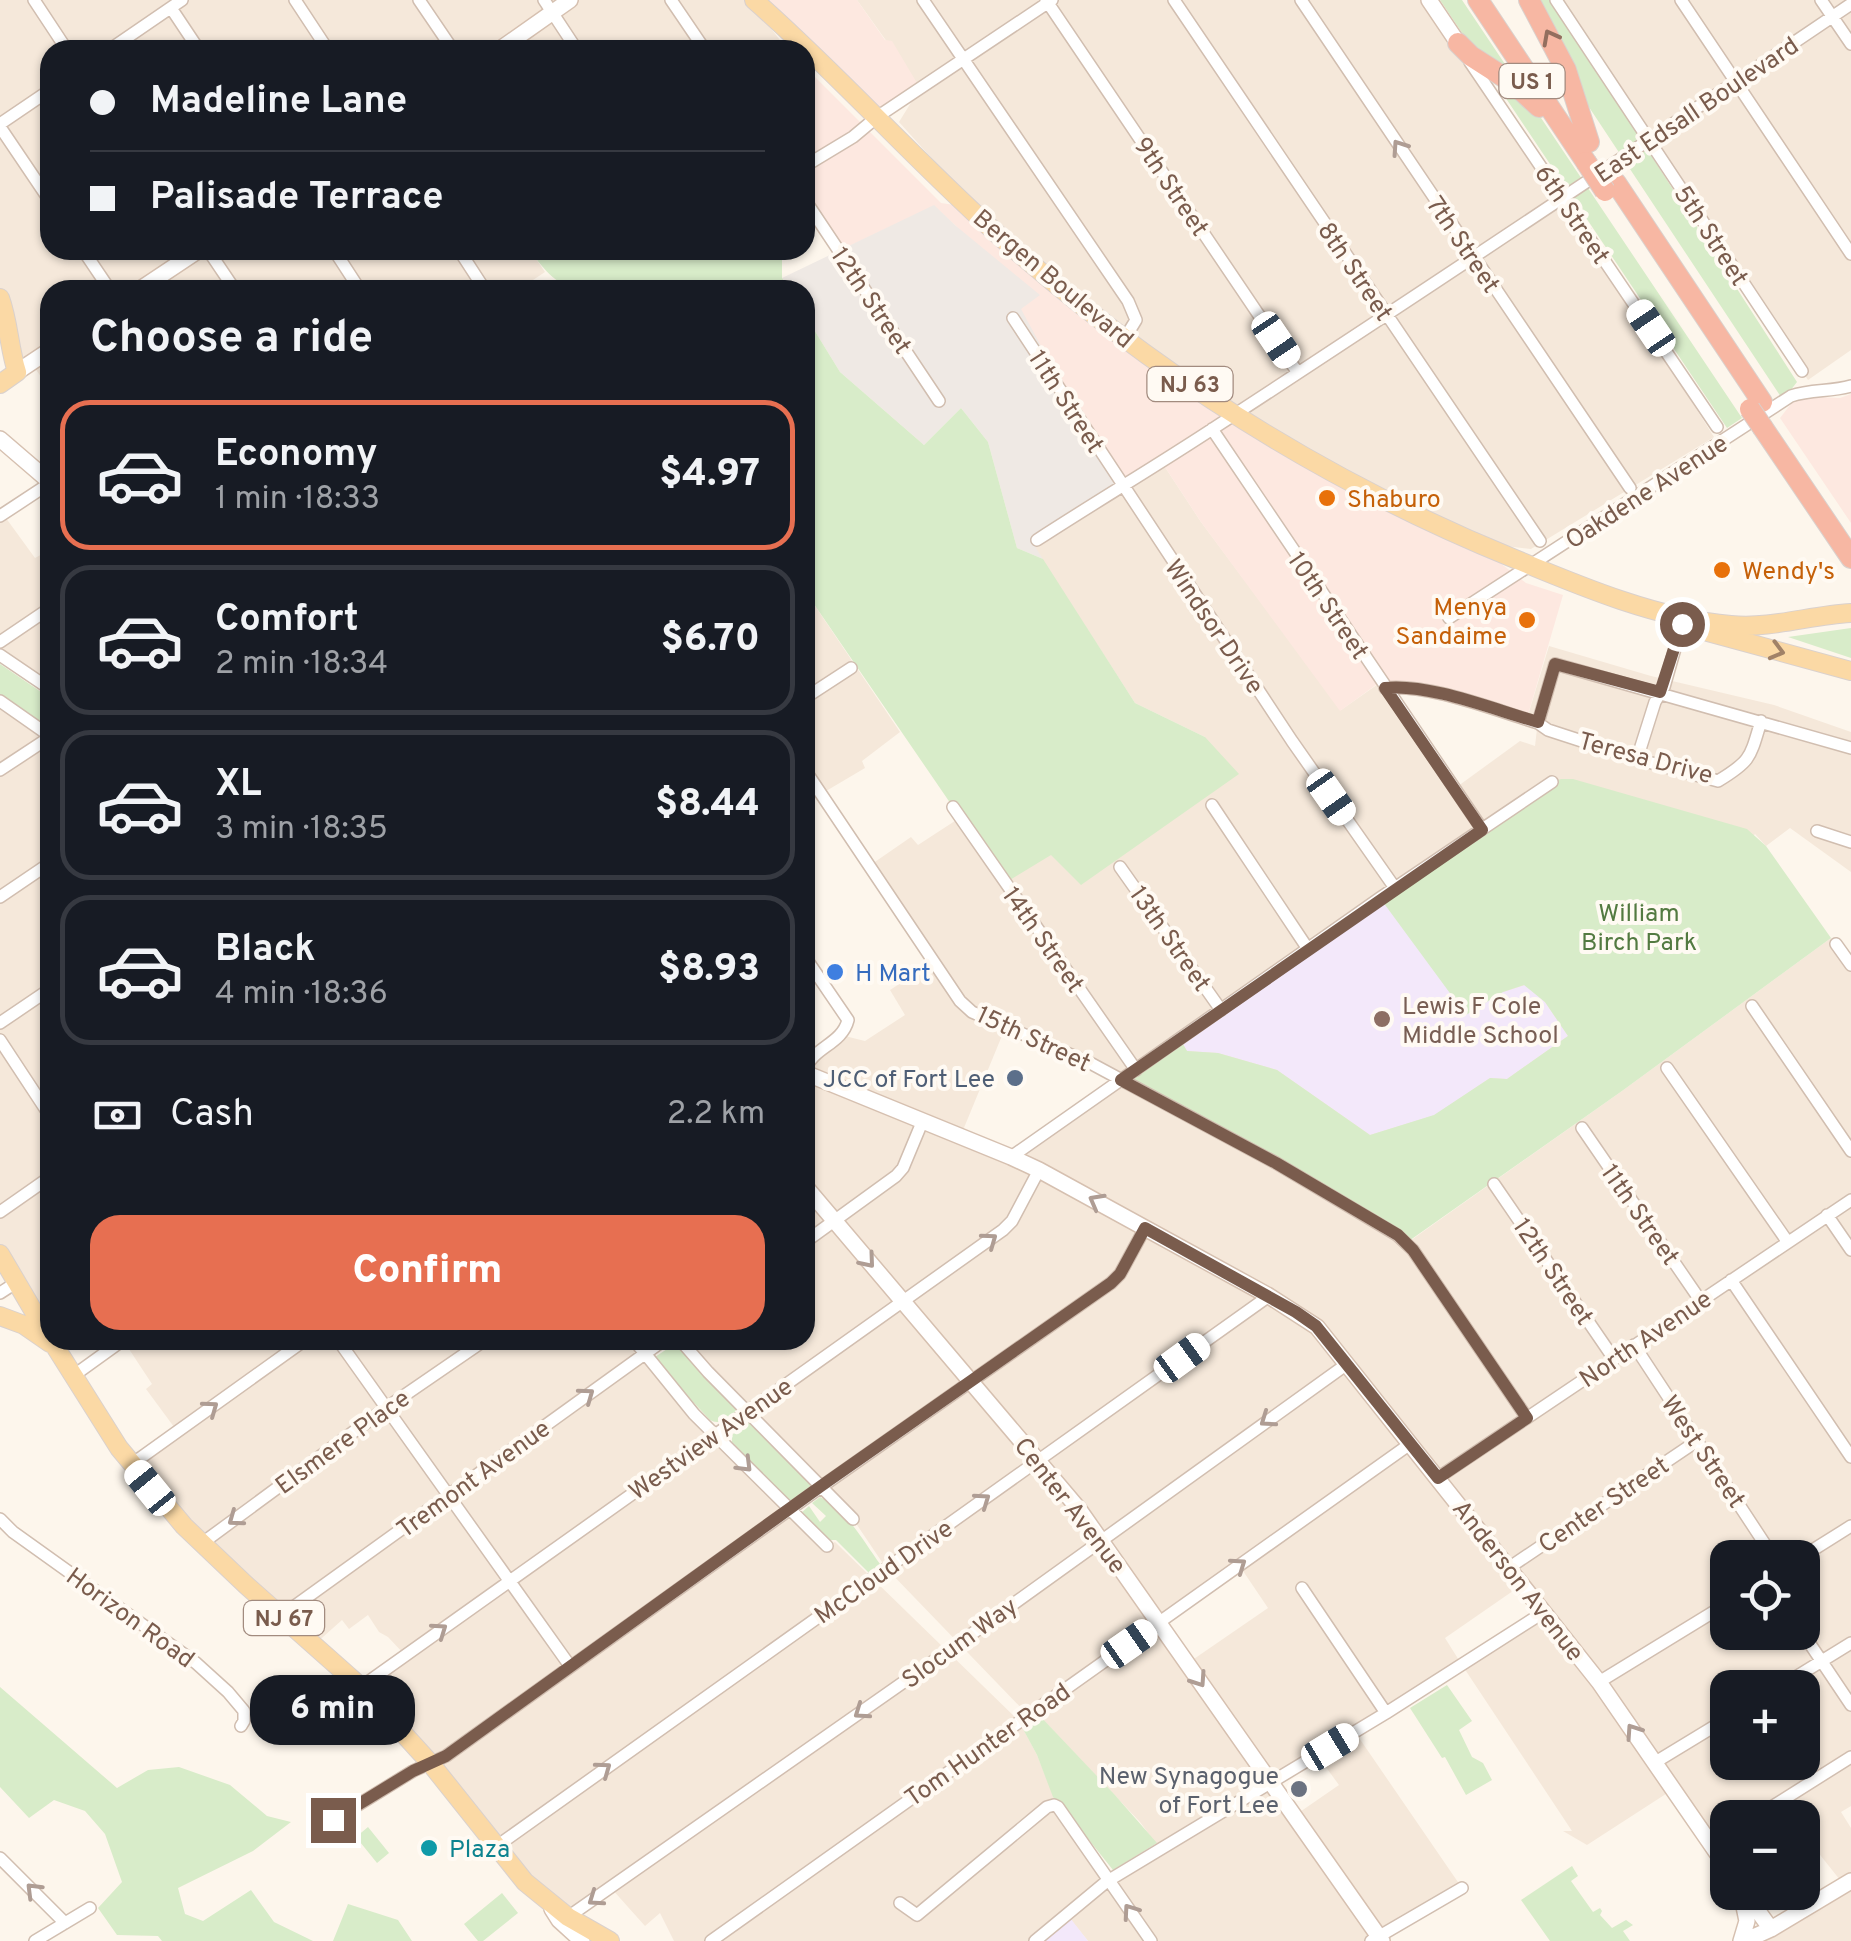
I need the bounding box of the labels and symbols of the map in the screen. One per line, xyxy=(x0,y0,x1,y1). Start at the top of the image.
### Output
one-way arrow xyxy=(1542,30,1562,48)
street label: East Edsall Boulevard xyxy=(1589,31,1806,192)
road number: US 1 xyxy=(1500,64,1564,98)
street label: 9th Street xyxy=(1125,132,1214,243)
one-way arrow xyxy=(1393,140,1412,158)
street label: 6th Street xyxy=(1526,160,1615,271)
street label: 5th Street xyxy=(1665,180,1754,293)
street label: 7th Street xyxy=(1417,191,1506,300)
street label: Bergen Boulevard xyxy=(965,204,1139,357)
street label: 8th Street xyxy=(1309,217,1398,328)
street label: 12th Street xyxy=(822,242,917,361)
car xyxy=(1622,295,1680,361)
car xyxy=(1247,307,1305,373)
street label: 11th Street xyxy=(1019,345,1110,460)
road number: NJ 63 xyxy=(1148,367,1232,401)
street label: Oakdene Avenue xyxy=(1560,429,1735,558)
place label: Shaburo xyxy=(1347,485,1441,517)
marker: Shaburo xyxy=(1316,487,1338,509)
street label: 10th Street xyxy=(1279,547,1374,667)
street label: Windsor Drive xyxy=(1156,554,1269,701)
place label: Wendy's xyxy=(1742,557,1835,589)
marker: Wendy's xyxy=(1711,559,1733,581)
place label: Menya Sandaime xyxy=(1396,593,1507,654)
route start xyxy=(1660,602,1705,647)
marker: Menya Sandaime xyxy=(1516,609,1538,631)
one-way arrow xyxy=(1768,639,1785,660)
street label: Teresa Drive xyxy=(1574,727,1716,793)
car xyxy=(1302,764,1360,830)
street label: 13th Street xyxy=(1121,881,1217,999)
street label: 14th Street xyxy=(993,882,1090,1000)
park label: William Birch Park xyxy=(1581,899,1697,960)
place label: H Mart xyxy=(855,959,931,991)
marker: H Mart xyxy=(824,961,846,983)
place label: Lewis F Cole Middle School xyxy=(1402,992,1559,1053)
street label: 15th Street xyxy=(970,1000,1095,1081)
marker: Lewis F Cole Middle School xyxy=(1371,1008,1393,1030)
place label: JCC of Fort Lee xyxy=(823,1065,995,1097)
marker: JCC of Fort Lee xyxy=(1004,1067,1026,1089)
street label: 11th Street xyxy=(1592,1159,1685,1273)
one-way arrow xyxy=(1089,1194,1107,1214)
street label: 12th Street xyxy=(1504,1213,1599,1332)
one-way arrow xyxy=(979,1234,997,1251)
one-way arrow xyxy=(856,1249,874,1267)
street label: North Avenue xyxy=(1574,1284,1719,1397)
car xyxy=(1149,1328,1215,1388)
street label: Westview Avenue xyxy=(624,1372,800,1509)
street label: Elsmere Place xyxy=(270,1384,417,1503)
one-way arrow xyxy=(576,1389,595,1408)
street label: West Street xyxy=(1652,1390,1751,1515)
one-way arrow xyxy=(200,1402,218,1419)
one-way arrow xyxy=(1260,1408,1279,1427)
street label: Tremont Avenue xyxy=(392,1414,558,1547)
street label: Center Avenue xyxy=(1005,1432,1132,1582)
street label: Center Street xyxy=(1533,1451,1676,1562)
one-way arrow xyxy=(733,1453,751,1471)
car xyxy=(119,1455,181,1521)
one-way arrow xyxy=(972,1494,991,1512)
street label: Anderson Avenue xyxy=(1444,1495,1590,1669)
one-way arrow xyxy=(228,1507,246,1525)
street label: McCloud Drive xyxy=(809,1514,960,1633)
one-way arrow xyxy=(1228,1559,1246,1577)
street label: Horizon Road xyxy=(59,1562,200,1677)
street label: Slocum Way xyxy=(896,1592,1025,1697)
road number: NJ 67 xyxy=(244,1601,324,1635)
car xyxy=(1096,1615,1162,1673)
one-way arrow xyxy=(429,1625,447,1642)
one-way arrow xyxy=(1187,1669,1205,1687)
callout: 6 min xyxy=(250,1675,416,1745)
street label: Tom Hunter Road xyxy=(900,1677,1078,1815)
one-way arrow xyxy=(854,1700,872,1718)
car xyxy=(1297,1719,1363,1775)
one-way arrow xyxy=(1626,1724,1645,1742)
place label: New Synagogue of Fort Lee xyxy=(1099,1762,1279,1823)
one-way arrow xyxy=(593,1763,612,1781)
marker: New Synagogue of Fort Lee xyxy=(1288,1778,1310,1800)
route end xyxy=(311,1798,356,1843)
place label: Plaza xyxy=(449,1835,510,1867)
marker: Plaza xyxy=(418,1837,440,1859)
one-way arrow xyxy=(26,1884,44,1902)
one-way arrow xyxy=(588,1887,606,1904)
one-way arrow xyxy=(1124,1903,1142,1922)

